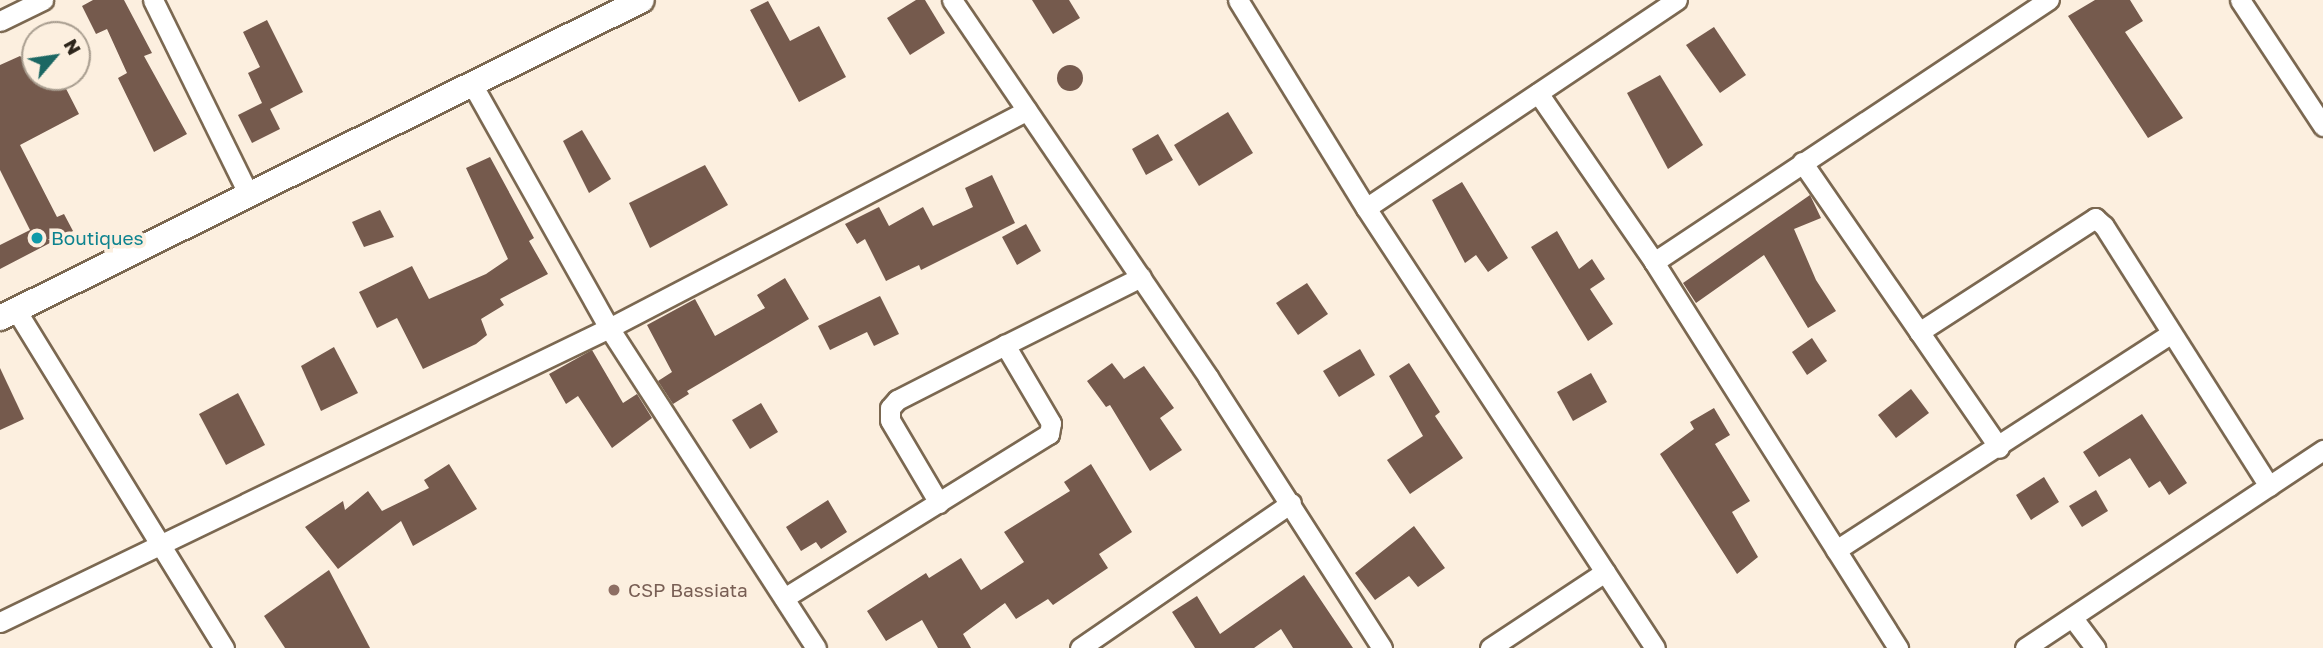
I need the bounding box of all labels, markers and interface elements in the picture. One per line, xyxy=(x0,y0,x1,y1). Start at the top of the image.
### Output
north arrow xyxy=(21,21,91,91)
text: N xyxy=(59,35,87,58)
place label: Boutiques xyxy=(51,227,144,249)
marker: Boutiques xyxy=(29,230,45,246)
place label: CSP Bassiata xyxy=(628,579,748,601)
marker: CSP Bassiata xyxy=(606,582,622,598)

